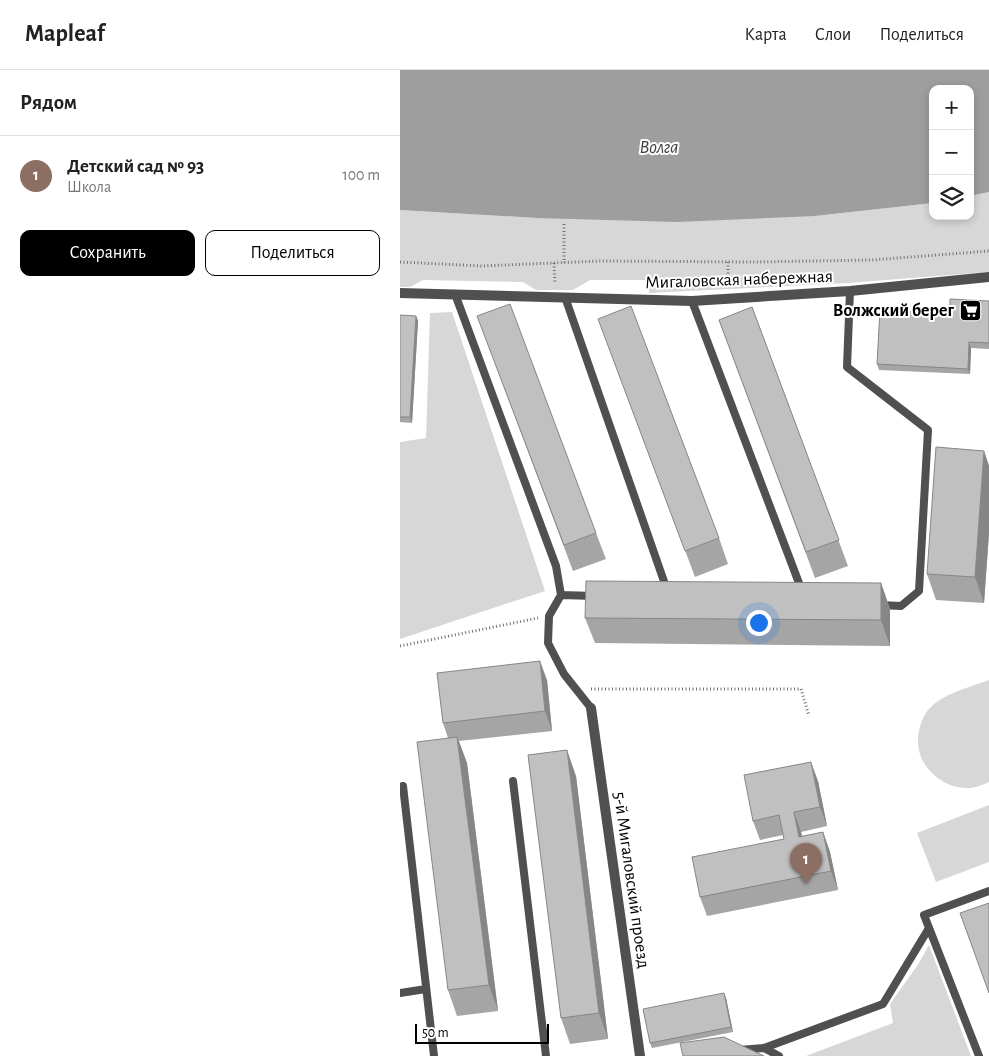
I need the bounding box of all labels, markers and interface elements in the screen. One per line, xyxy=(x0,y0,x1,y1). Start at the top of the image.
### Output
text: Mapleaf xyxy=(25,22,105,46)
text: Карта xyxy=(745,26,787,44)
text: Слои xyxy=(815,26,851,44)
text: Поделиться xyxy=(879,26,964,44)
map controls xyxy=(929,85,974,220)
button: + xyxy=(929,85,974,130)
text: Рядом xyxy=(20,92,77,113)
button: − xyxy=(929,130,974,175)
water label: Волга xyxy=(640,138,679,157)
text: Детский сад № 93 xyxy=(67,157,204,176)
text: 1 xyxy=(33,167,39,183)
text: 100 m xyxy=(342,167,380,183)
button: layers xyxy=(929,175,974,220)
text: Школа xyxy=(67,179,111,195)
button: Сохранить xyxy=(20,230,195,276)
button: Поделиться xyxy=(205,230,380,276)
street label: Мигаловская набережная xyxy=(645,267,833,292)
supermarket icon: Волжский берег xyxy=(958,298,982,322)
place label: Волжский берег xyxy=(833,302,954,320)
your location xyxy=(746,610,772,636)
street label: 5-й Мигаловский проезд xyxy=(610,791,652,970)
pin: 1 xyxy=(790,843,822,884)
scale bar xyxy=(415,1021,549,1044)
text: 50 m xyxy=(422,1026,449,1040)

